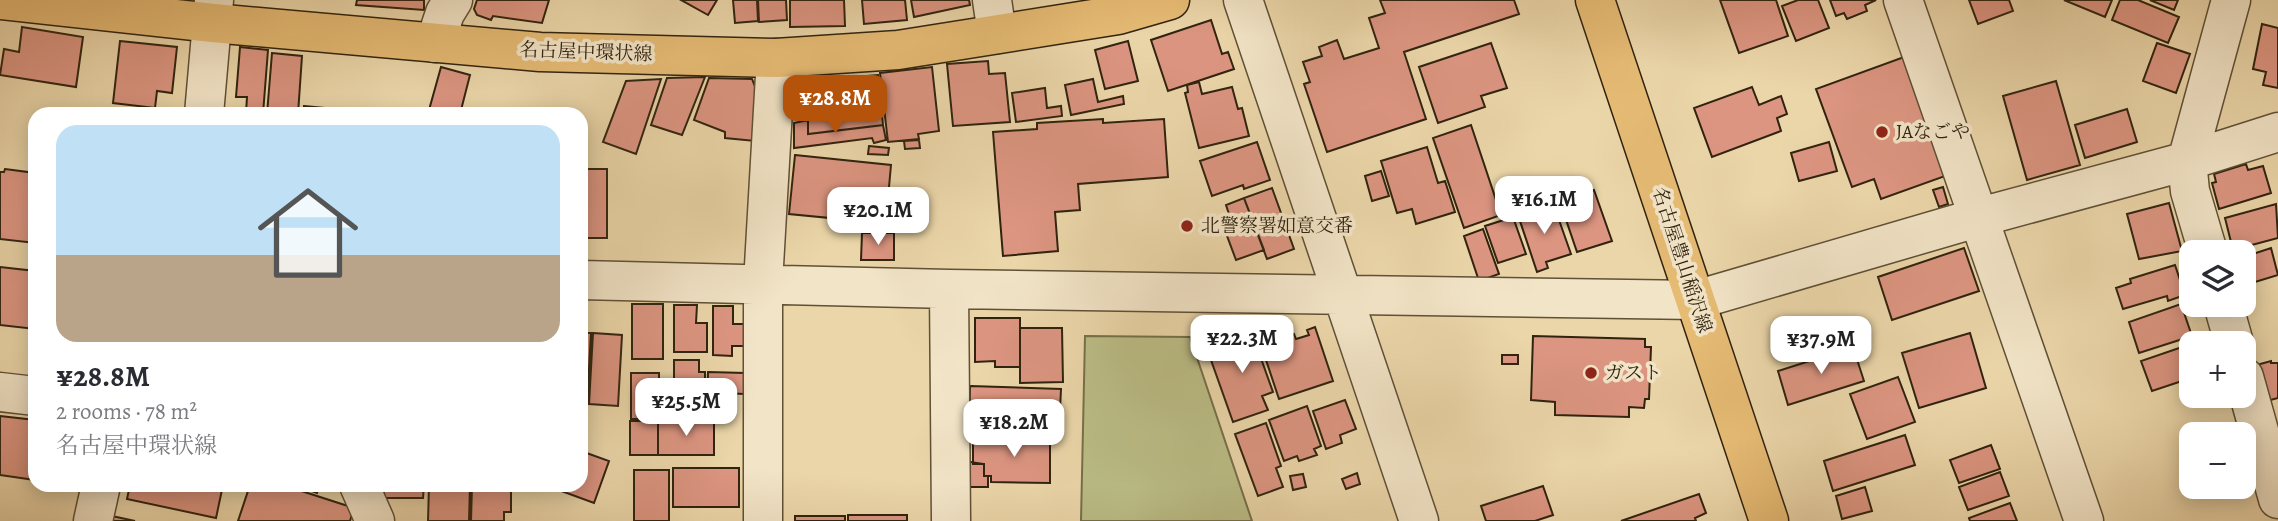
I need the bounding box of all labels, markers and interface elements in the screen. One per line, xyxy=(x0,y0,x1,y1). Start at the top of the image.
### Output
street label: 名古屋中環状線 xyxy=(519,37,653,67)
pin: ¥28.8M xyxy=(778,76,892,135)
text: ¥28.8M xyxy=(799,82,871,113)
place label: JAなごや xyxy=(1896,119,1970,145)
marker: JAなごや xyxy=(1874,124,1890,140)
icon: home xyxy=(245,170,371,296)
pin: ¥16.1M xyxy=(1487,176,1601,236)
text: ¥16.1M xyxy=(1511,183,1577,214)
street label: 名古屋豊山稲沢線 xyxy=(1646,184,1718,336)
pin: ¥20.1M xyxy=(821,188,935,247)
text: ¥20.1M xyxy=(843,194,913,225)
place label: 北警察署如意交番 xyxy=(1201,213,1353,239)
marker: 北警察署如意交番 xyxy=(1179,218,1195,234)
map controls xyxy=(2179,240,2256,499)
button: layers xyxy=(2179,240,2256,317)
pin: ¥22.3M xyxy=(1185,316,1299,375)
pin: ¥37.9M xyxy=(1764,316,1878,376)
text: ¥22.3M xyxy=(1207,322,1277,353)
text: ¥37.9M xyxy=(1786,323,1856,354)
button: + xyxy=(2179,331,2256,408)
text: ¥28.8M xyxy=(56,356,150,396)
place label: ガスト xyxy=(1605,360,1662,386)
marker: ガスト xyxy=(1583,365,1599,381)
pin: ¥25.5M xyxy=(629,378,743,438)
text: ¥25.5M xyxy=(651,385,721,416)
text: 2 rooms · 78 m² xyxy=(56,396,197,427)
pin: ¥18.2M xyxy=(957,400,1071,459)
text: ¥18.2M xyxy=(979,406,1049,437)
button: − xyxy=(2179,422,2256,499)
text: 名古屋中環状線 xyxy=(56,430,217,461)

